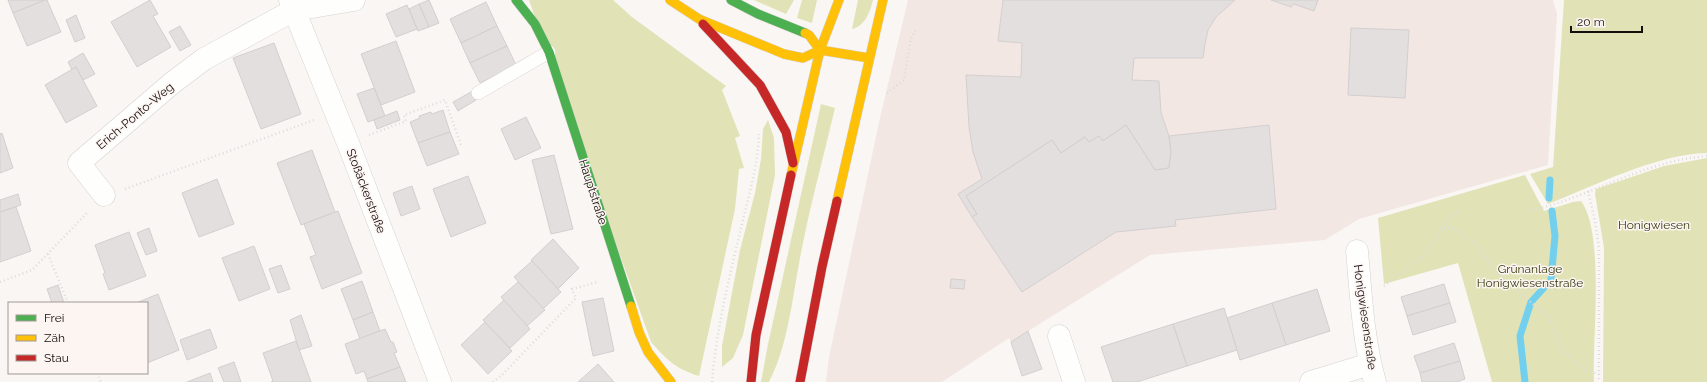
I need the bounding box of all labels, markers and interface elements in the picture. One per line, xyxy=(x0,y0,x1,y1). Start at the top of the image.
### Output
scale bar xyxy=(1571,8,1642,34)
text: 20 m xyxy=(1577,15,1605,29)
street label: Erich-Ponto-Weg xyxy=(94,80,176,152)
street label: Stoßäckerstraße xyxy=(343,147,389,235)
street label: Hauptstraße xyxy=(576,158,610,226)
park label: Honigwiesen xyxy=(1618,218,1690,232)
park label: Grünanlage Honigwiesenstraße xyxy=(1477,262,1583,290)
street label: Honigwiesenstraße xyxy=(1351,263,1379,371)
legend xyxy=(8,302,148,374)
text: Frei xyxy=(44,311,64,325)
text: Zäh xyxy=(44,331,65,345)
text: Stau xyxy=(44,351,69,365)

